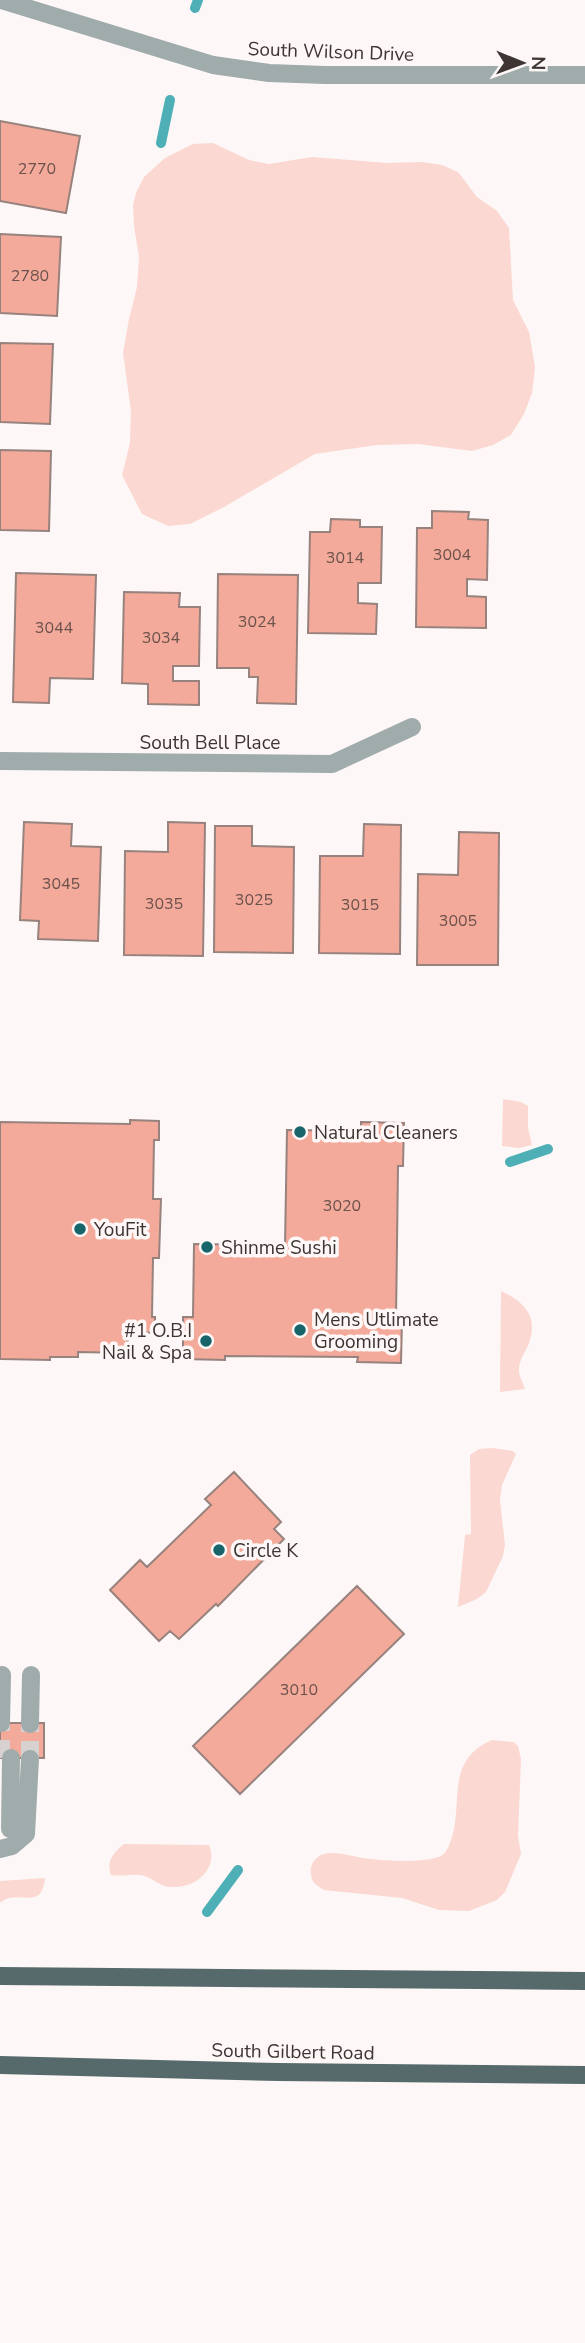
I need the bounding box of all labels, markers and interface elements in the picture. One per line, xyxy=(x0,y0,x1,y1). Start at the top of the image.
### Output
north arrow xyxy=(487,28,557,98)
street label: South Wilson Drive xyxy=(247,36,415,68)
text: N xyxy=(525,56,551,71)
house number: 2770 xyxy=(18,158,56,180)
house number: 2780 xyxy=(11,265,49,287)
house number: 3004 xyxy=(433,544,472,566)
house number: 3014 xyxy=(326,547,365,569)
house number: 3024 xyxy=(238,611,277,633)
house number: 3044 xyxy=(35,617,74,639)
house number: 3034 xyxy=(142,627,181,649)
street label: South Bell Place xyxy=(140,730,280,756)
house number: 3045 xyxy=(42,873,80,895)
house number: 3025 xyxy=(235,889,273,911)
house number: 3035 xyxy=(145,893,183,915)
house number: 3015 xyxy=(341,894,379,916)
house number: 3005 xyxy=(439,910,477,932)
place label: Natural Cleaners xyxy=(314,1120,458,1146)
marker: Natural Cleaners xyxy=(292,1124,308,1140)
house number: 3020 xyxy=(323,1195,361,1217)
place label: YouFit xyxy=(93,1217,147,1243)
marker: YouFit xyxy=(72,1221,88,1237)
place label: Shinme Sushi xyxy=(221,1235,337,1261)
marker: Shinme Sushi xyxy=(199,1239,215,1255)
place label: Mens Utlimate Grooming xyxy=(314,1307,439,1355)
place label: #1 O.B.I Nail & Spa xyxy=(102,1318,192,1366)
marker: Mens Utlimate Grooming xyxy=(292,1322,308,1338)
marker: #1 O.B.I Nail & Spa xyxy=(198,1333,214,1349)
place label: Circle K xyxy=(233,1538,299,1564)
marker: Circle K xyxy=(211,1542,227,1558)
house number: 3010 xyxy=(280,1679,318,1701)
street label: South Gilbert Road xyxy=(211,2038,375,2066)

